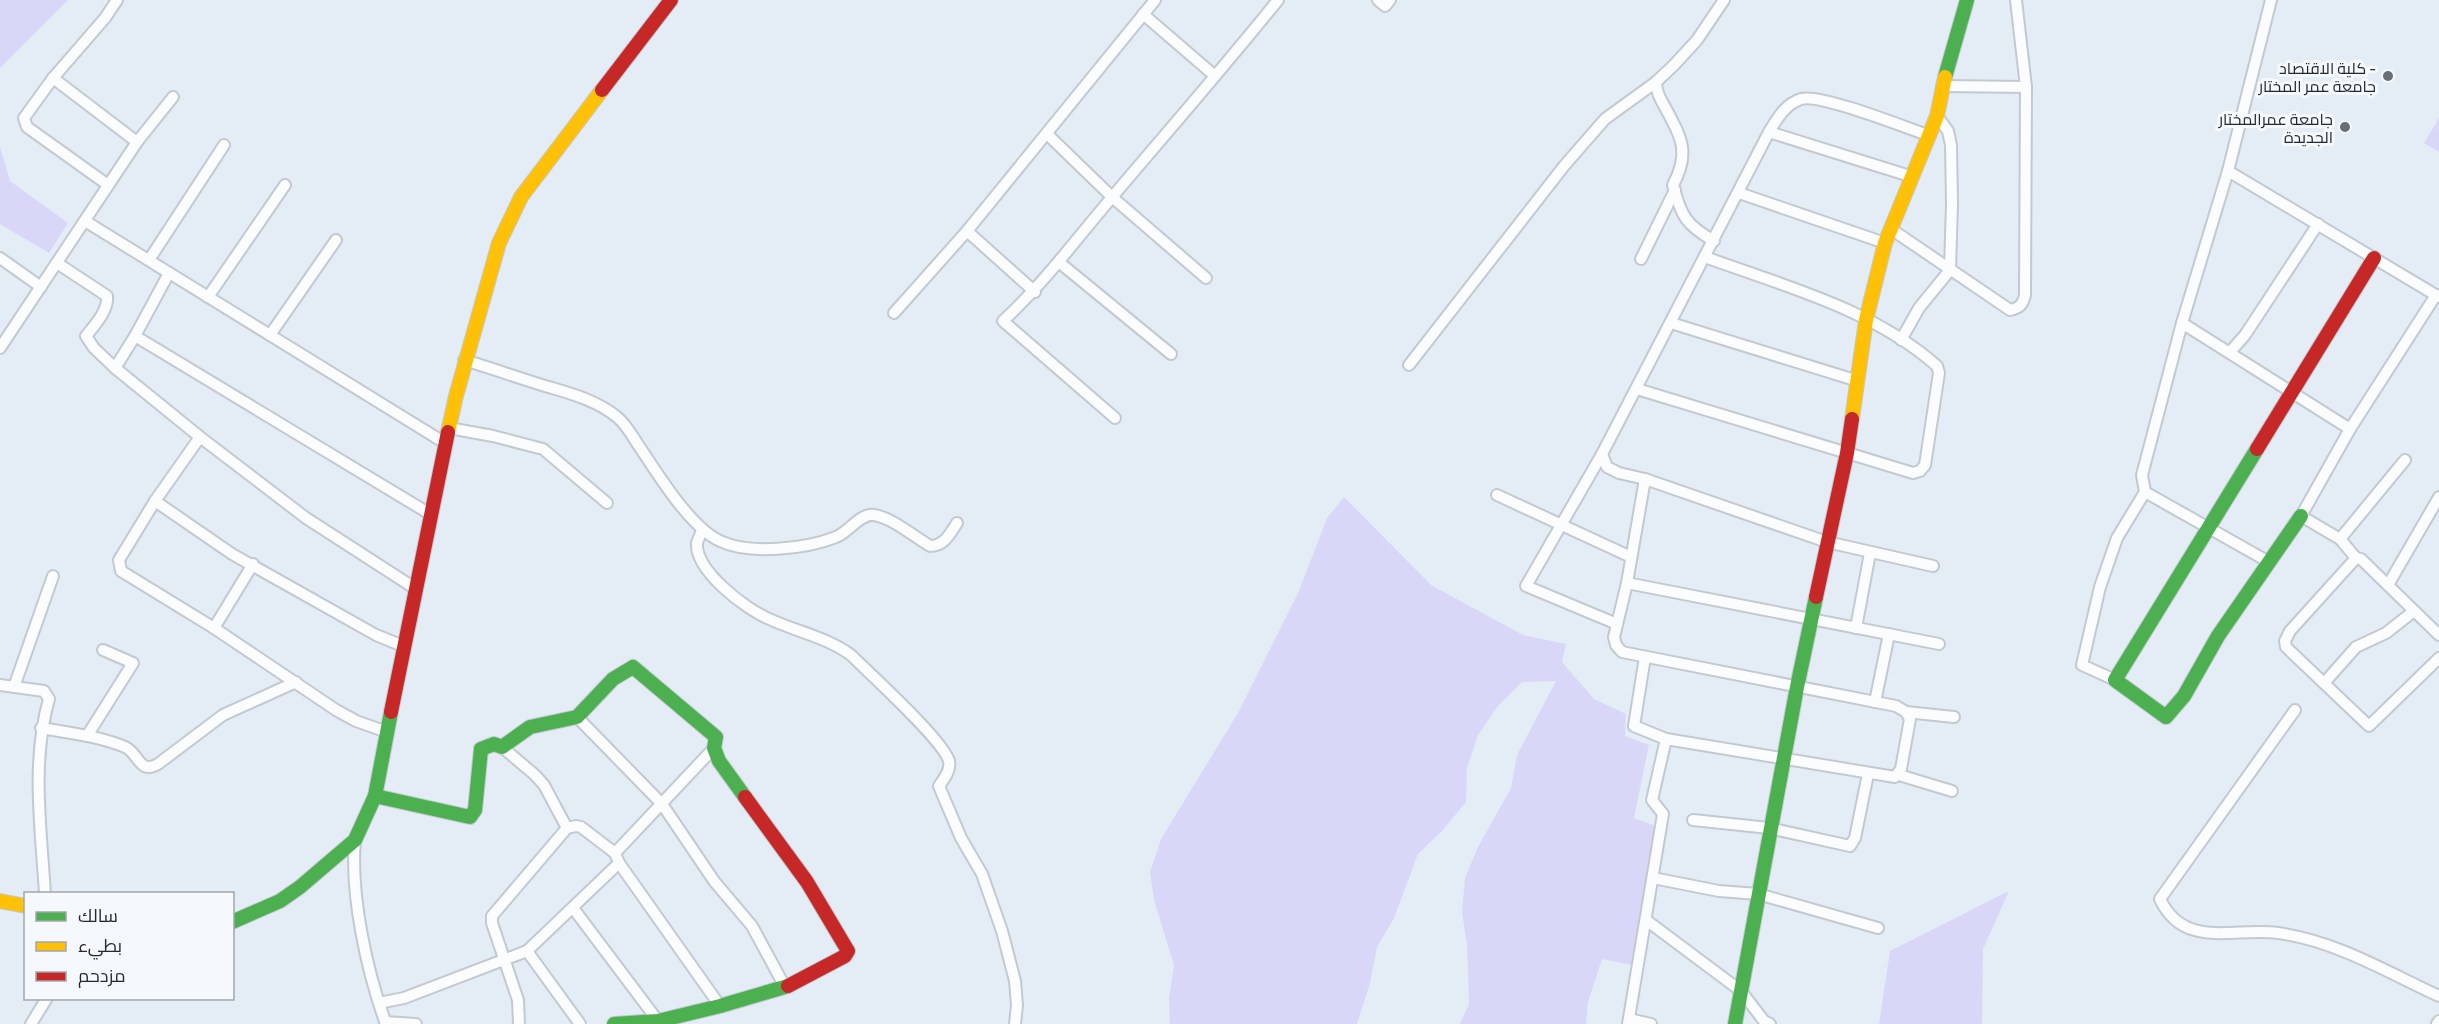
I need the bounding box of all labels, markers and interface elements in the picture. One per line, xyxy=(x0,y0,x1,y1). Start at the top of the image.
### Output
place label: كلية الاقتصاد - جامعة عمر المختار xyxy=(2258,58,2376,96)
marker: كلية الاقتصاد - جامعة عمر المختار xyxy=(2381,69,2395,83)
place label: جامعة عمرالمختار الجديدة xyxy=(2218,109,2333,147)
marker: جامعة عمرالمختار الجديدة xyxy=(2338,120,2352,134)
legend xyxy=(24,892,234,1000)
text: سالك xyxy=(78,904,118,926)
text: بطيء xyxy=(78,934,122,960)
text: مزدحم xyxy=(78,964,126,988)

